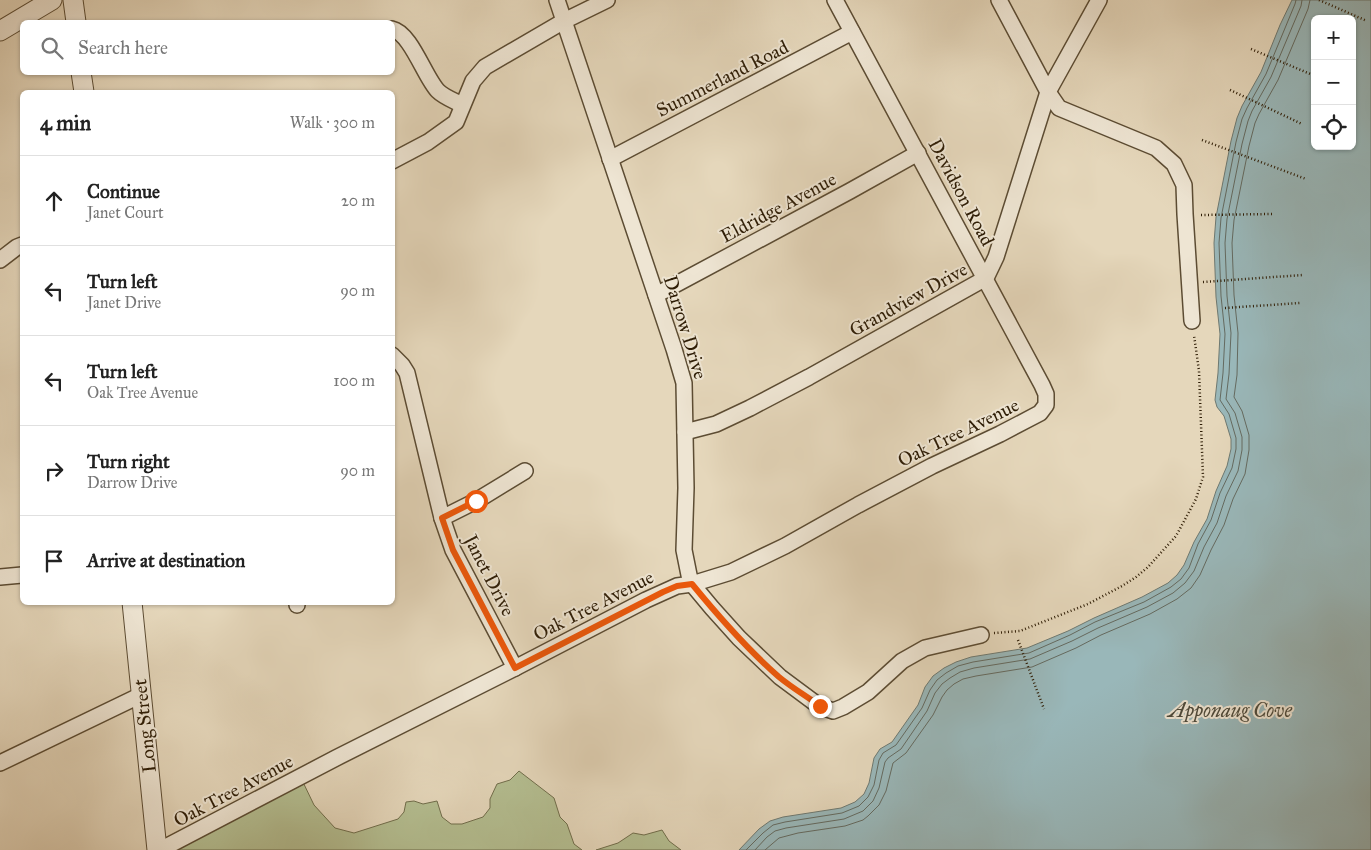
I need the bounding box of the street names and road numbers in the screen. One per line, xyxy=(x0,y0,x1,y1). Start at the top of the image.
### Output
street label: Summerland Road xyxy=(652,35,793,122)
street label: Davidson Road xyxy=(924,135,1000,250)
street label: Eldridge Avenue xyxy=(716,167,841,249)
street label: Grandview Drive xyxy=(845,257,971,341)
street label: Darrow Drive xyxy=(659,272,712,382)
street label: Oak Tree Avenue xyxy=(894,393,1023,472)
street label: Janet Drive xyxy=(457,529,520,620)
street label: Oak Tree Avenue xyxy=(529,565,657,646)
street label: Long Street xyxy=(128,678,162,774)
street label: Oak Tree Avenue xyxy=(170,749,297,832)

